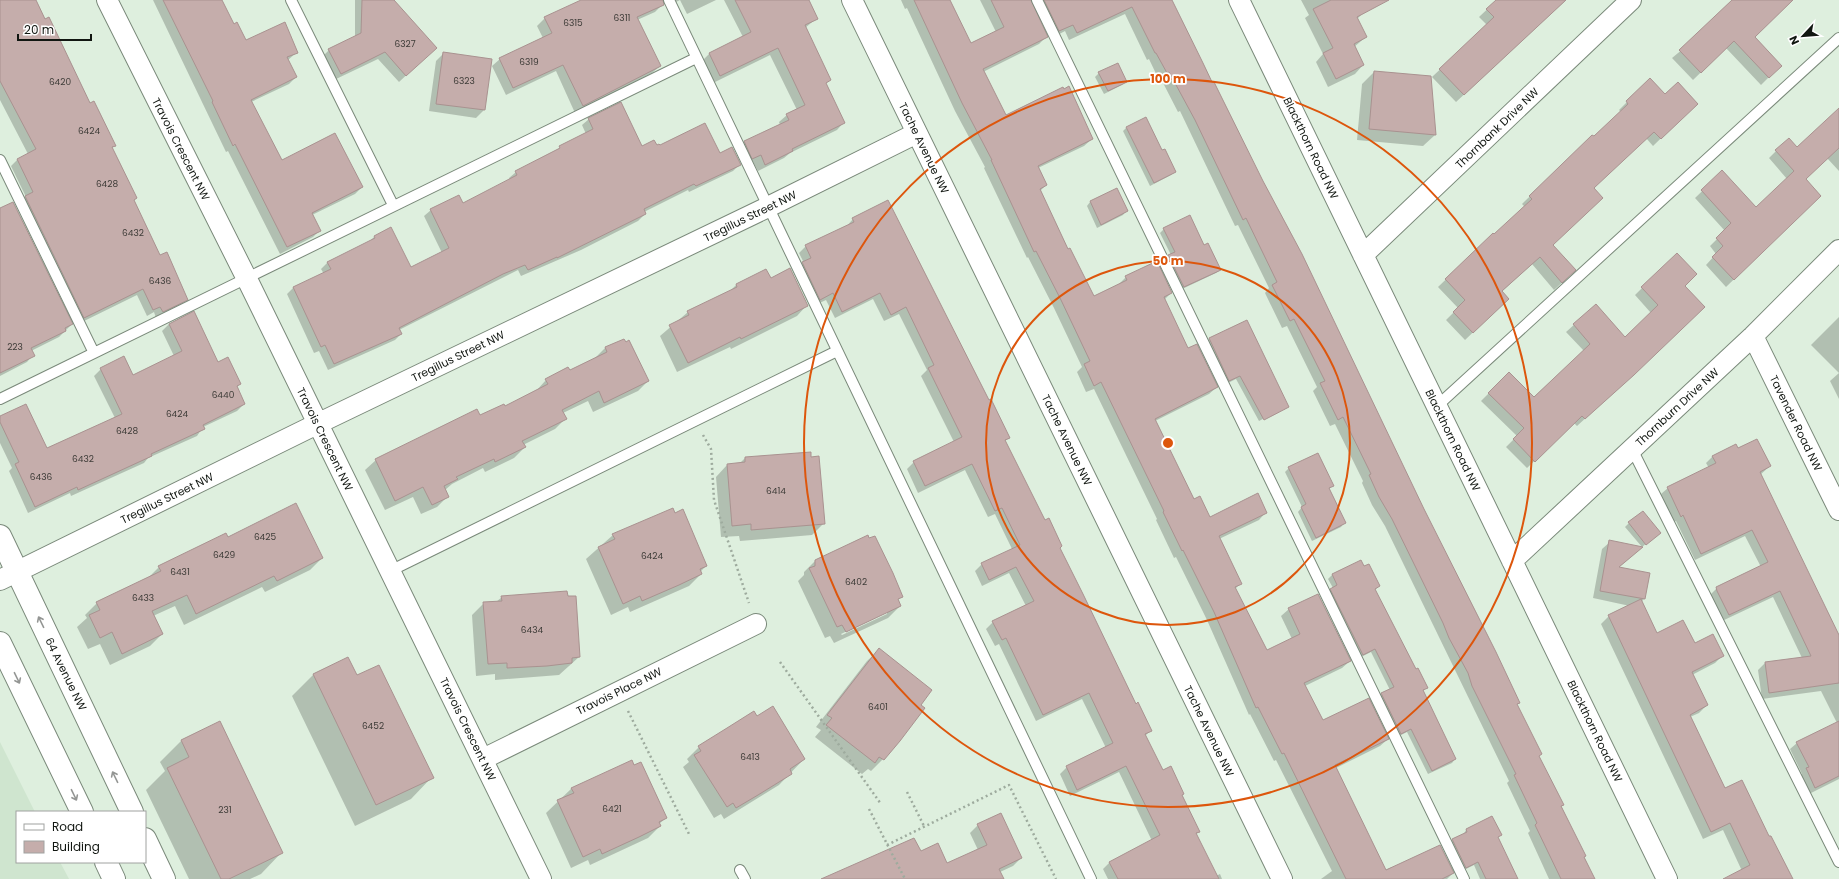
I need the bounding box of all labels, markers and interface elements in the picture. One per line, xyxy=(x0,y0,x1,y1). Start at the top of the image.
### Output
house number: 6311 xyxy=(614,12,631,24)
scale bar xyxy=(18,16,91,42)
north arrow xyxy=(1783,16,1823,56)
house number: 6315 xyxy=(563,17,583,29)
text: 20 m xyxy=(24,21,54,38)
text: N xyxy=(1785,33,1803,48)
house number: 6327 xyxy=(394,38,416,50)
house number: 6319 xyxy=(519,56,539,68)
text: 100 m xyxy=(1150,70,1186,87)
house number: 6323 xyxy=(453,75,475,87)
house number: 6420 xyxy=(49,76,71,88)
street label: Thornbank Drive NW xyxy=(1452,84,1543,172)
street label: Blackthorn Road NW xyxy=(1279,94,1343,202)
street label: Travois Crescent NW xyxy=(148,95,214,203)
street label: Tache Avenue NW xyxy=(895,100,953,196)
house number: 6424 xyxy=(78,125,100,137)
house number: 6428 xyxy=(96,178,118,190)
street label: Tregillus Street NW xyxy=(701,186,799,245)
house number: 6432 xyxy=(122,227,144,239)
text: 50 m xyxy=(1153,252,1184,269)
house number: 6436 xyxy=(149,275,171,287)
street label: Tregillus Street NW xyxy=(409,326,507,385)
house number: 223 xyxy=(7,341,23,353)
street label: Thornburn Drive NW xyxy=(1632,364,1722,450)
street label: Tavender Road NW xyxy=(1766,372,1826,474)
street label: Travois Crescent NW xyxy=(293,385,357,494)
street label: Blackthorn Road NW xyxy=(1421,386,1485,494)
house number: 6440 xyxy=(212,389,235,401)
street label: Tache Avenue NW xyxy=(1038,392,1096,488)
house number: 6424 xyxy=(166,408,188,420)
house number: 6428 xyxy=(116,425,138,437)
centre of rings xyxy=(1161,436,1175,450)
house number: 6432 xyxy=(72,453,94,465)
street label: Tregillus Street NW xyxy=(118,468,216,527)
house number: 6436 xyxy=(30,471,52,483)
house number: 6414 xyxy=(766,485,786,497)
house number: 6425 xyxy=(254,531,276,543)
house number: 6429 xyxy=(213,549,235,561)
house number: 6424 xyxy=(641,550,663,562)
house number: 6431 xyxy=(170,566,190,578)
house number: 6402 xyxy=(845,576,867,588)
house number: 6433 xyxy=(132,592,154,604)
one-way arrow xyxy=(37,616,44,628)
house number: 6434 xyxy=(521,624,544,636)
street label: 64 Avenue NW xyxy=(41,635,91,713)
street label: Travois Place NW xyxy=(573,663,665,719)
one-way arrow xyxy=(14,672,21,684)
street label: Travois Crescent NW xyxy=(436,675,500,784)
street label: Blackthorn Road NW xyxy=(1563,677,1627,785)
street label: Tache Avenue NW xyxy=(1180,683,1238,779)
house number: 6401 xyxy=(868,701,888,713)
house number: 6452 xyxy=(362,720,384,732)
house number: 6413 xyxy=(740,751,760,763)
one-way arrow xyxy=(111,771,118,783)
one-way arrow xyxy=(71,789,78,801)
house number: 6421 xyxy=(602,803,622,815)
house number: 231 xyxy=(218,804,232,816)
legend xyxy=(16,811,146,863)
text: Road xyxy=(52,818,83,835)
text: Building xyxy=(52,838,100,855)

